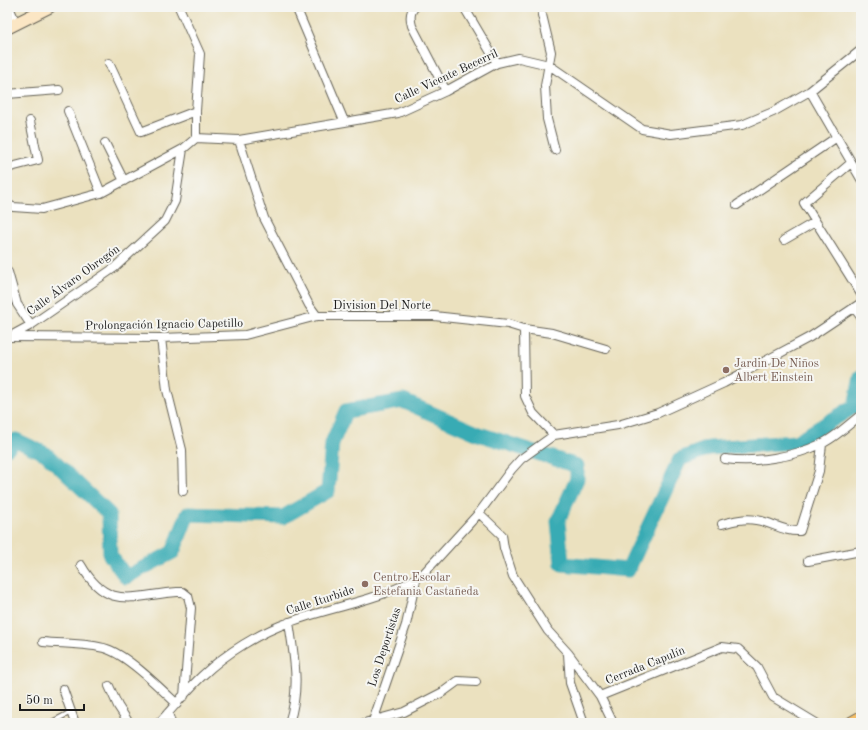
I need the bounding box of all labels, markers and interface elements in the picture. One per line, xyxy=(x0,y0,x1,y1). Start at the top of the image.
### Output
street label: Calle Vicente Becerril xyxy=(393,48,500,106)
street label: Calle Álvaro Obregón xyxy=(23,240,123,319)
street label: Division Del Norte xyxy=(333,300,431,312)
street label: Prolongación Ignacio Capetillo xyxy=(85,318,243,332)
place label: Jardin De Niños Albert Einstein xyxy=(734,358,819,384)
marker: Jardin De Niños Albert Einstein xyxy=(721,365,731,375)
place label: Centro Escolar Estefania Castañeda xyxy=(373,572,479,598)
marker: Centro Escolar Estefania Castañeda xyxy=(360,579,370,589)
street label: Calle Iturbide xyxy=(285,584,356,618)
street label: Los Deportistas xyxy=(366,606,403,688)
street label: Cerrada Capulín xyxy=(604,644,687,687)
scale bar xyxy=(20,686,84,712)
text: 50 m xyxy=(26,694,53,707)

